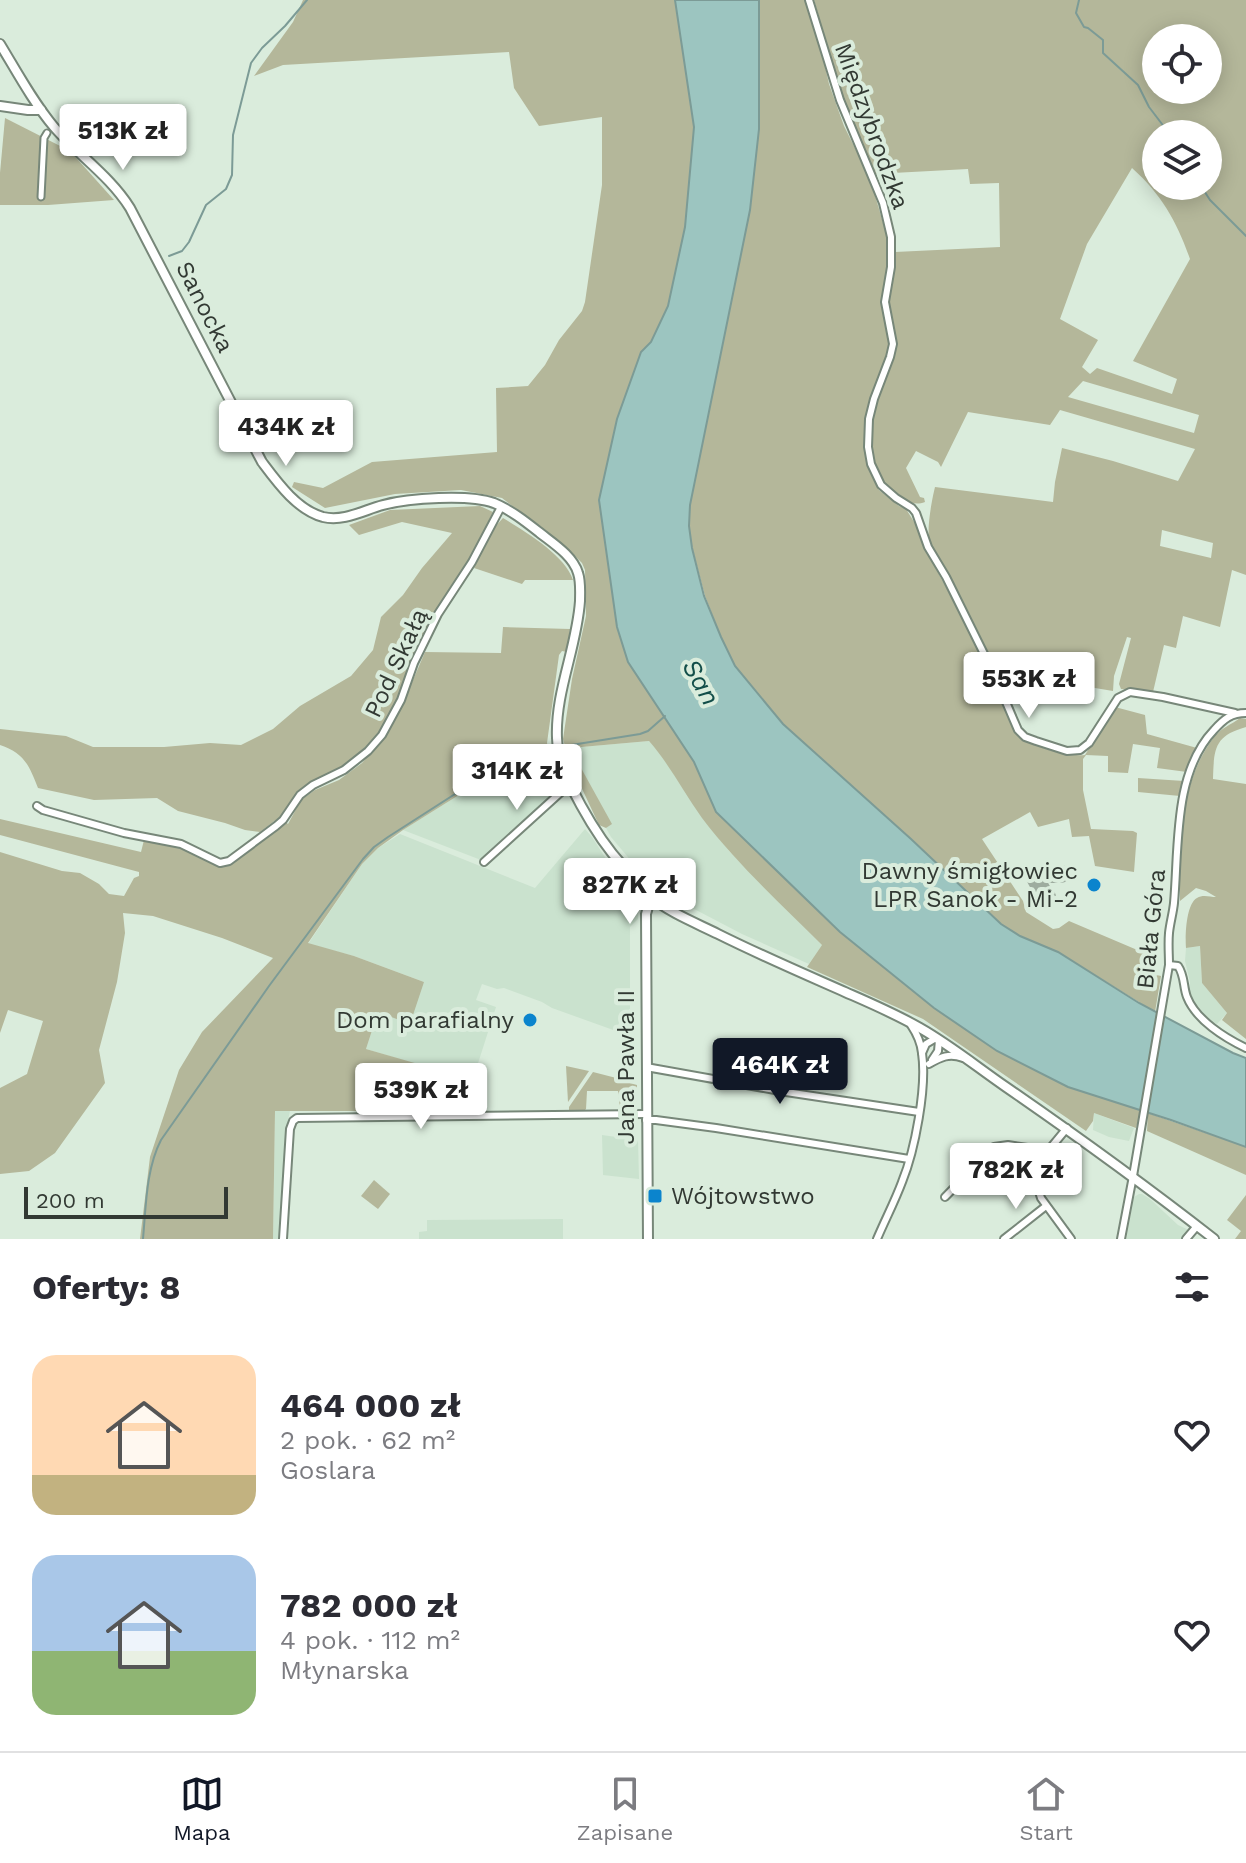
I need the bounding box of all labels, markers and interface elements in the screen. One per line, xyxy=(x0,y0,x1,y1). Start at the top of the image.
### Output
map controls xyxy=(1142,24,1222,200)
button: locate xyxy=(1142,24,1222,104)
street label: Międzybrodzka xyxy=(829,39,915,213)
pin: 513K zł xyxy=(49,104,197,172)
text: 513K zł xyxy=(78,115,168,145)
button: layers xyxy=(1142,120,1222,200)
street label: Sanocka xyxy=(170,257,240,357)
pin: 434K zł xyxy=(212,400,360,468)
text: 434K zł xyxy=(237,411,335,441)
street label: Pod Skałą xyxy=(359,604,433,722)
pin: 553K zł xyxy=(955,652,1103,720)
water label: San xyxy=(676,654,726,710)
text: 553K zł xyxy=(982,663,1076,693)
pin: 314K zł xyxy=(443,744,591,812)
text: 314K zł xyxy=(471,755,563,785)
place label: Dawny śmigłowiec LPR Sanok - Mi-2 xyxy=(861,857,1078,913)
pin: 827K zł xyxy=(556,858,704,926)
street label: Biała Góra xyxy=(1131,868,1171,990)
text: 827K zł xyxy=(582,869,678,899)
marker: Dawny śmigłowiec LPR Sanok - Mi-2 xyxy=(1085,876,1103,894)
street label: Jana Pawła II xyxy=(612,990,640,1144)
place label: Dom parafialny xyxy=(336,1006,515,1034)
marker: Dom parafialny xyxy=(521,1011,539,1029)
pin: 464K zł xyxy=(706,1038,854,1106)
text: 464K zł xyxy=(731,1049,829,1079)
pin: 539K zł xyxy=(347,1063,495,1131)
text: 539K zł xyxy=(373,1074,469,1104)
pin: 782K zł xyxy=(942,1143,1090,1211)
text: 782K zł xyxy=(968,1154,1064,1184)
place label: Wójtowstwo xyxy=(671,1182,815,1210)
scale bar xyxy=(24,1183,228,1219)
marker: Wójtowstwo xyxy=(646,1187,664,1205)
text: 200 m xyxy=(36,1188,105,1213)
icon: filters xyxy=(1170,1265,1214,1309)
text: Oferty: 8 xyxy=(32,1267,181,1307)
text: 464 000 zł xyxy=(280,1385,461,1425)
icon: home xyxy=(96,1387,192,1483)
icon: heart xyxy=(1170,1413,1214,1457)
text: 2 pok. · 62 m² xyxy=(280,1425,455,1455)
text: Goslara xyxy=(280,1455,376,1485)
text: 782 000 zł xyxy=(280,1585,458,1625)
icon: home xyxy=(96,1587,192,1683)
icon: heart xyxy=(1170,1613,1214,1657)
text: 4 pok. · 112 m² xyxy=(280,1625,460,1655)
text: Młynarska xyxy=(280,1655,409,1685)
tab: Mapa xyxy=(173,1772,231,1845)
tab: Zapisane xyxy=(577,1772,673,1845)
tab: Start xyxy=(1020,1772,1073,1845)

